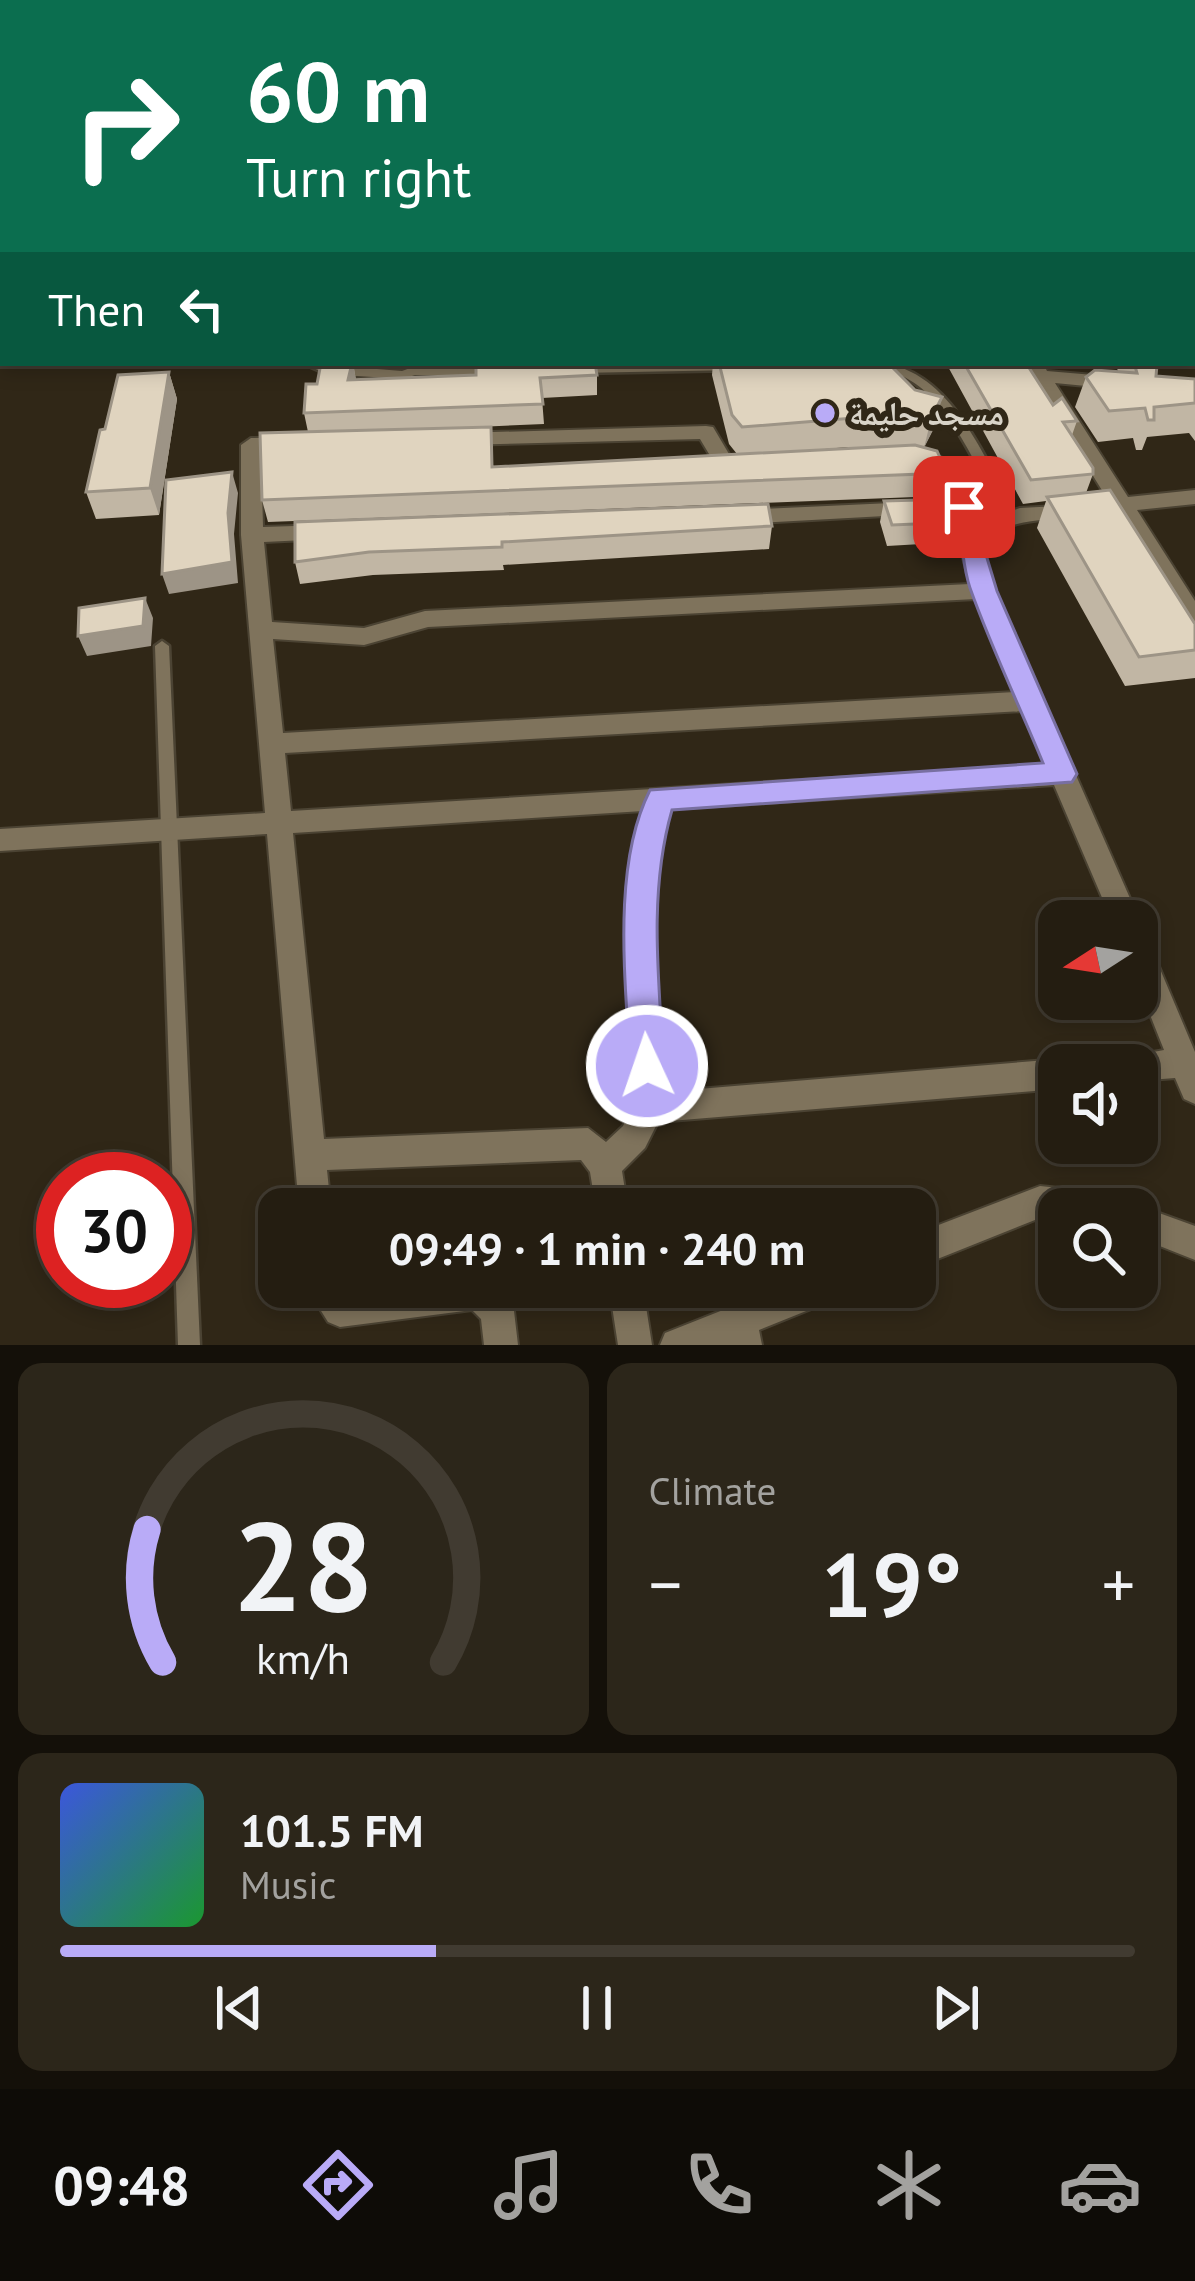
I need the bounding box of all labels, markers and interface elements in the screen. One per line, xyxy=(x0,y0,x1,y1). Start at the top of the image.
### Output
text: 60 m xyxy=(246,36,430,145)
icon: right xyxy=(48,48,204,204)
text: Turn right xyxy=(246,142,471,212)
icon: left xyxy=(169,276,235,342)
text: Then xyxy=(48,280,145,338)
place label: مسجد حليمة xyxy=(849,391,1004,434)
marker: مسجد حليمة xyxy=(812,400,838,426)
pin xyxy=(913,456,1015,558)
icon: arrive xyxy=(931,474,997,540)
north arrow xyxy=(1038,900,1158,1020)
map controls xyxy=(1038,900,1158,1308)
position arrow xyxy=(584,1003,710,1129)
button: sound xyxy=(1038,1044,1158,1164)
speed limit sign: 30 xyxy=(36,1152,192,1308)
button: search xyxy=(1038,1188,1158,1308)
text: 09:49 · 1 min · 240 m xyxy=(389,1219,805,1277)
text: Climate xyxy=(649,1465,776,1516)
text: 28 xyxy=(232,1484,374,1645)
text: 19° xyxy=(821,1525,962,1642)
text: − xyxy=(649,1541,682,1626)
text: + xyxy=(1102,1541,1135,1626)
text: km/h xyxy=(256,1630,350,1686)
text: 101.5 FM xyxy=(240,1801,423,1859)
text: Music xyxy=(240,1859,336,1910)
icon: previous xyxy=(206,1975,272,2041)
icon: pause xyxy=(564,1975,630,2041)
icon: next xyxy=(923,1975,989,2041)
icon: directions xyxy=(296,2143,380,2227)
icon: music xyxy=(487,2143,571,2227)
icon: phone xyxy=(677,2143,761,2227)
icon: climate xyxy=(867,2143,951,2227)
icon: car xyxy=(1058,2143,1142,2227)
text: 09:48 xyxy=(53,2150,190,2220)

